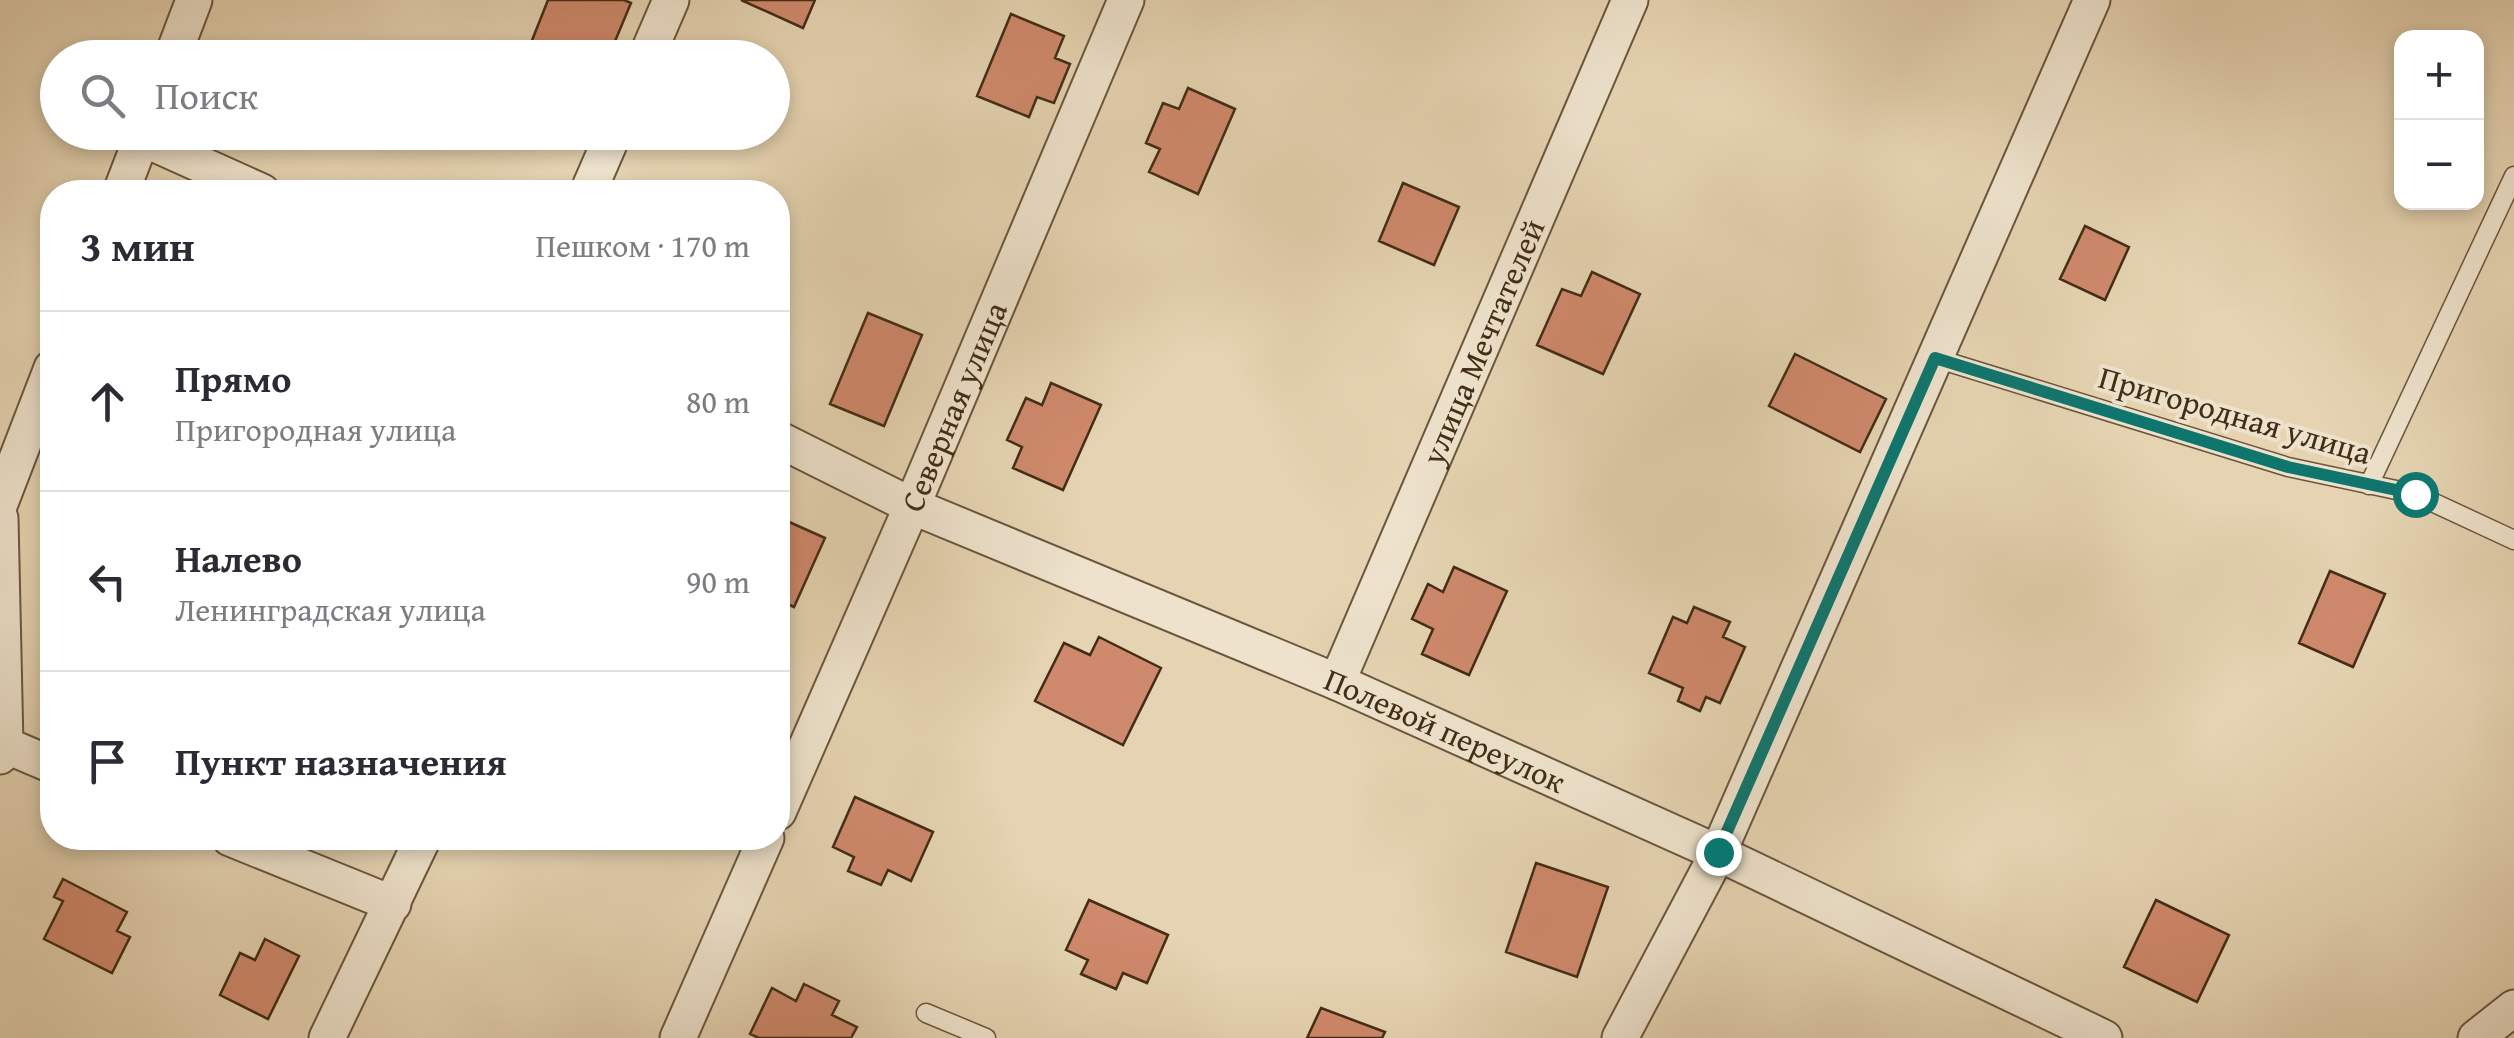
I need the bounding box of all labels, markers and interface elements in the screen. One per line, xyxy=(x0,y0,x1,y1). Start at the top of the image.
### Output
map controls xyxy=(2394,30,2484,210)
button: + xyxy=(2394,30,2484,120)
search box xyxy=(40,40,790,150)
text: Поиск xyxy=(155,67,258,123)
icon: search xyxy=(75,68,130,123)
button: − xyxy=(2394,120,2484,210)
street label: улица Мечтателей xyxy=(1409,212,1556,473)
text: 3 мин xyxy=(80,215,195,276)
text: Пешком · 170 m xyxy=(535,222,750,269)
street label: Северная улица xyxy=(888,294,1019,519)
text: Прямо xyxy=(175,350,291,406)
street label: Пригородная улица xyxy=(2094,353,2377,476)
icon: ahead xyxy=(80,374,135,429)
text: 80 m xyxy=(686,378,750,425)
text: Пригородная улица xyxy=(175,406,456,453)
route start xyxy=(2393,472,2439,518)
text: Налево xyxy=(175,530,302,586)
icon: left xyxy=(80,554,135,609)
text: 90 m xyxy=(686,558,750,605)
text: Ленинградская улица xyxy=(175,586,486,633)
street label: Полевой переулок xyxy=(1317,655,1573,805)
text: Пункт назначения xyxy=(175,733,507,789)
icon: arrive xyxy=(80,734,135,789)
route end xyxy=(1696,830,1742,876)

